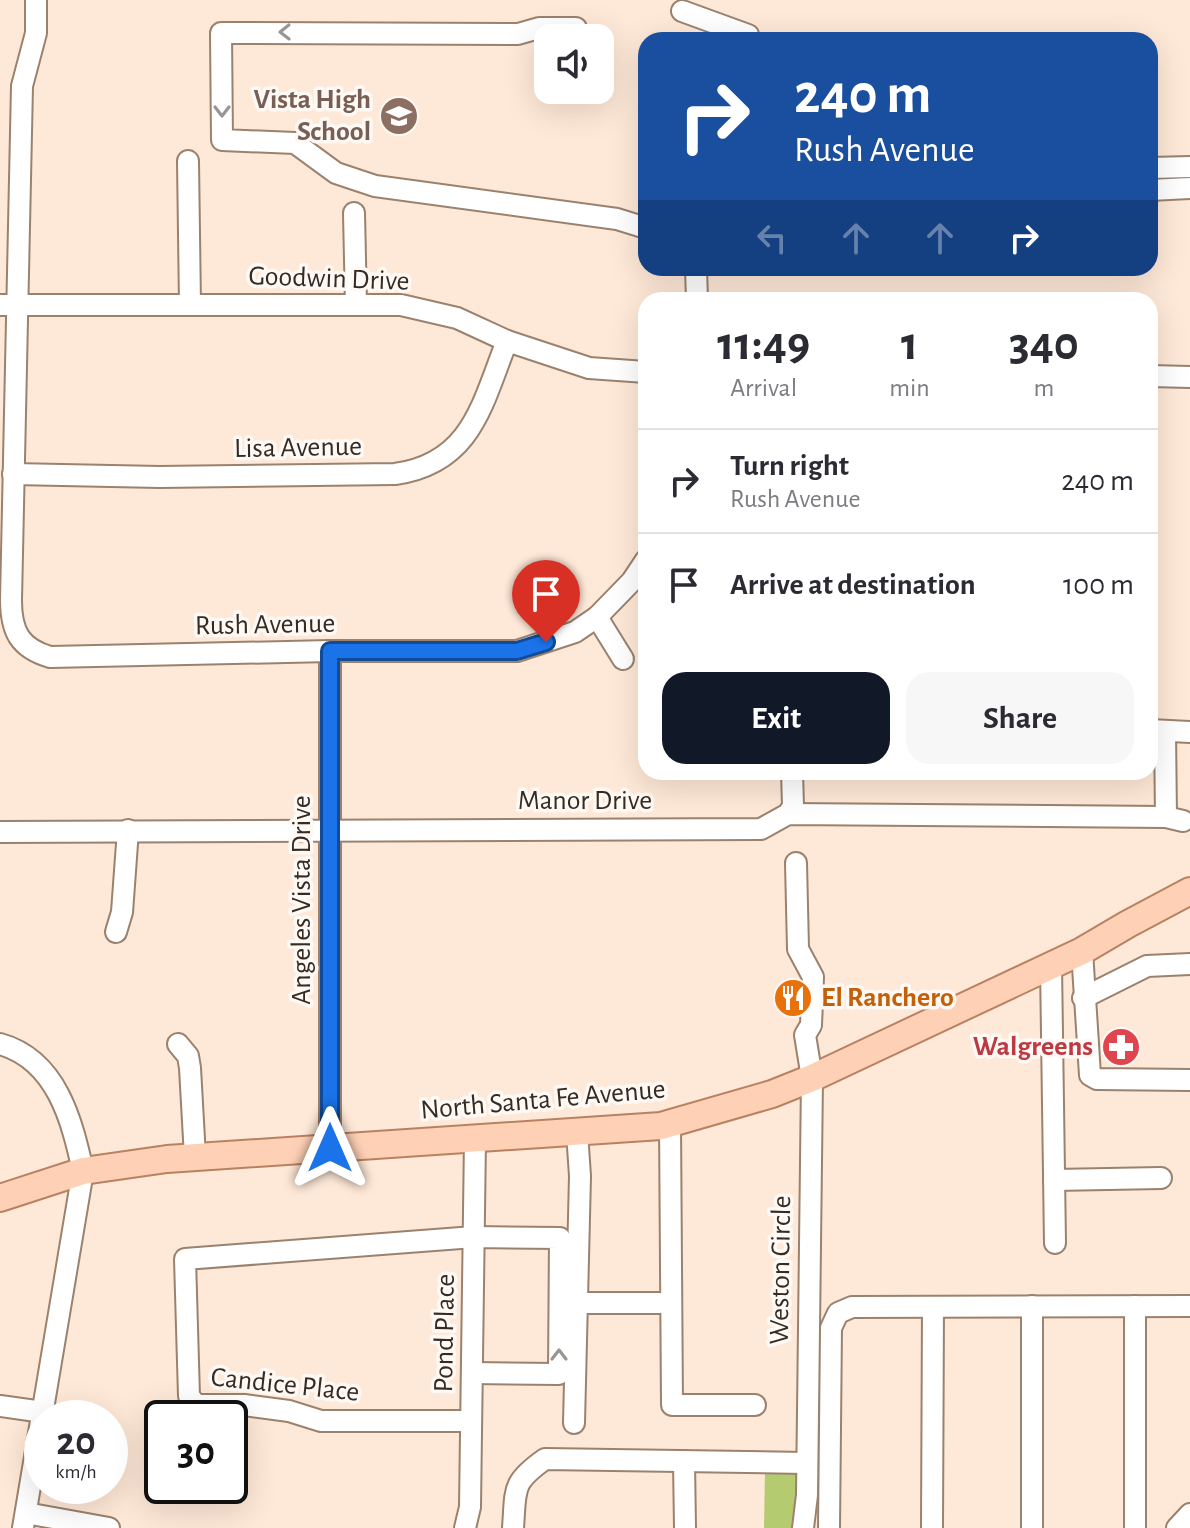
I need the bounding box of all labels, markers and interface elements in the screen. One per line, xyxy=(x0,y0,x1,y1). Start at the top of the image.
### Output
one-way arrow xyxy=(278,23,291,41)
map controls xyxy=(534,24,614,104)
button: sound xyxy=(534,24,614,104)
icon: right xyxy=(662,64,766,168)
text: 240 m xyxy=(794,67,931,123)
place label: Vista High School xyxy=(254,86,371,146)
school or university icon: Vista High School xyxy=(378,95,420,137)
one-way arrow xyxy=(213,105,231,118)
text: Rush Avenue xyxy=(794,132,975,168)
icon: left xyxy=(750,216,794,260)
icon: ahead xyxy=(834,216,878,260)
icon: ahead xyxy=(918,216,962,260)
icon: right xyxy=(1002,216,1046,260)
street label: Goodwin Drive xyxy=(248,262,410,296)
text: 11:49 xyxy=(717,321,810,369)
text: 1 xyxy=(901,321,918,369)
text: 340 xyxy=(1009,321,1079,369)
text: Arrival xyxy=(730,375,797,401)
text: min xyxy=(889,375,930,401)
text: m xyxy=(1033,375,1054,401)
street label: Lisa Avenue xyxy=(234,433,362,463)
text: Turn right xyxy=(730,451,849,481)
icon: right xyxy=(662,459,706,503)
text: 240 m xyxy=(1061,466,1134,496)
text: Rush Avenue xyxy=(730,486,860,512)
pin xyxy=(512,560,580,642)
icon: arrive xyxy=(662,563,706,607)
text: Arrive at destination xyxy=(730,570,976,600)
text: 100 m xyxy=(1063,570,1134,600)
icon: arrive xyxy=(524,572,568,616)
street label: Rush Avenue xyxy=(195,610,335,640)
button: Exit xyxy=(662,672,890,764)
button: Share xyxy=(906,672,1134,764)
street label: Manor Drive xyxy=(518,787,652,815)
street label: Angeles Vista Drive xyxy=(288,795,316,1005)
restaurant icon: El Ranchero xyxy=(772,977,814,1019)
place label: El Ranchero xyxy=(821,984,954,1012)
pharmacy icon: Walgreens xyxy=(1100,1026,1142,1068)
place label: Walgreens xyxy=(973,1033,1093,1061)
street label: North Santa Fe Avenue xyxy=(419,1075,667,1125)
position arrow xyxy=(288,1106,372,1190)
street label: Weston Circle xyxy=(766,1195,796,1345)
street label: Pond Place xyxy=(430,1274,460,1392)
one-way arrow xyxy=(550,1348,568,1361)
street label: Candice Place xyxy=(209,1363,361,1407)
speed limit sign: 30 xyxy=(144,1400,248,1504)
text: 20 xyxy=(56,1422,96,1462)
text: km/h xyxy=(55,1462,97,1482)

